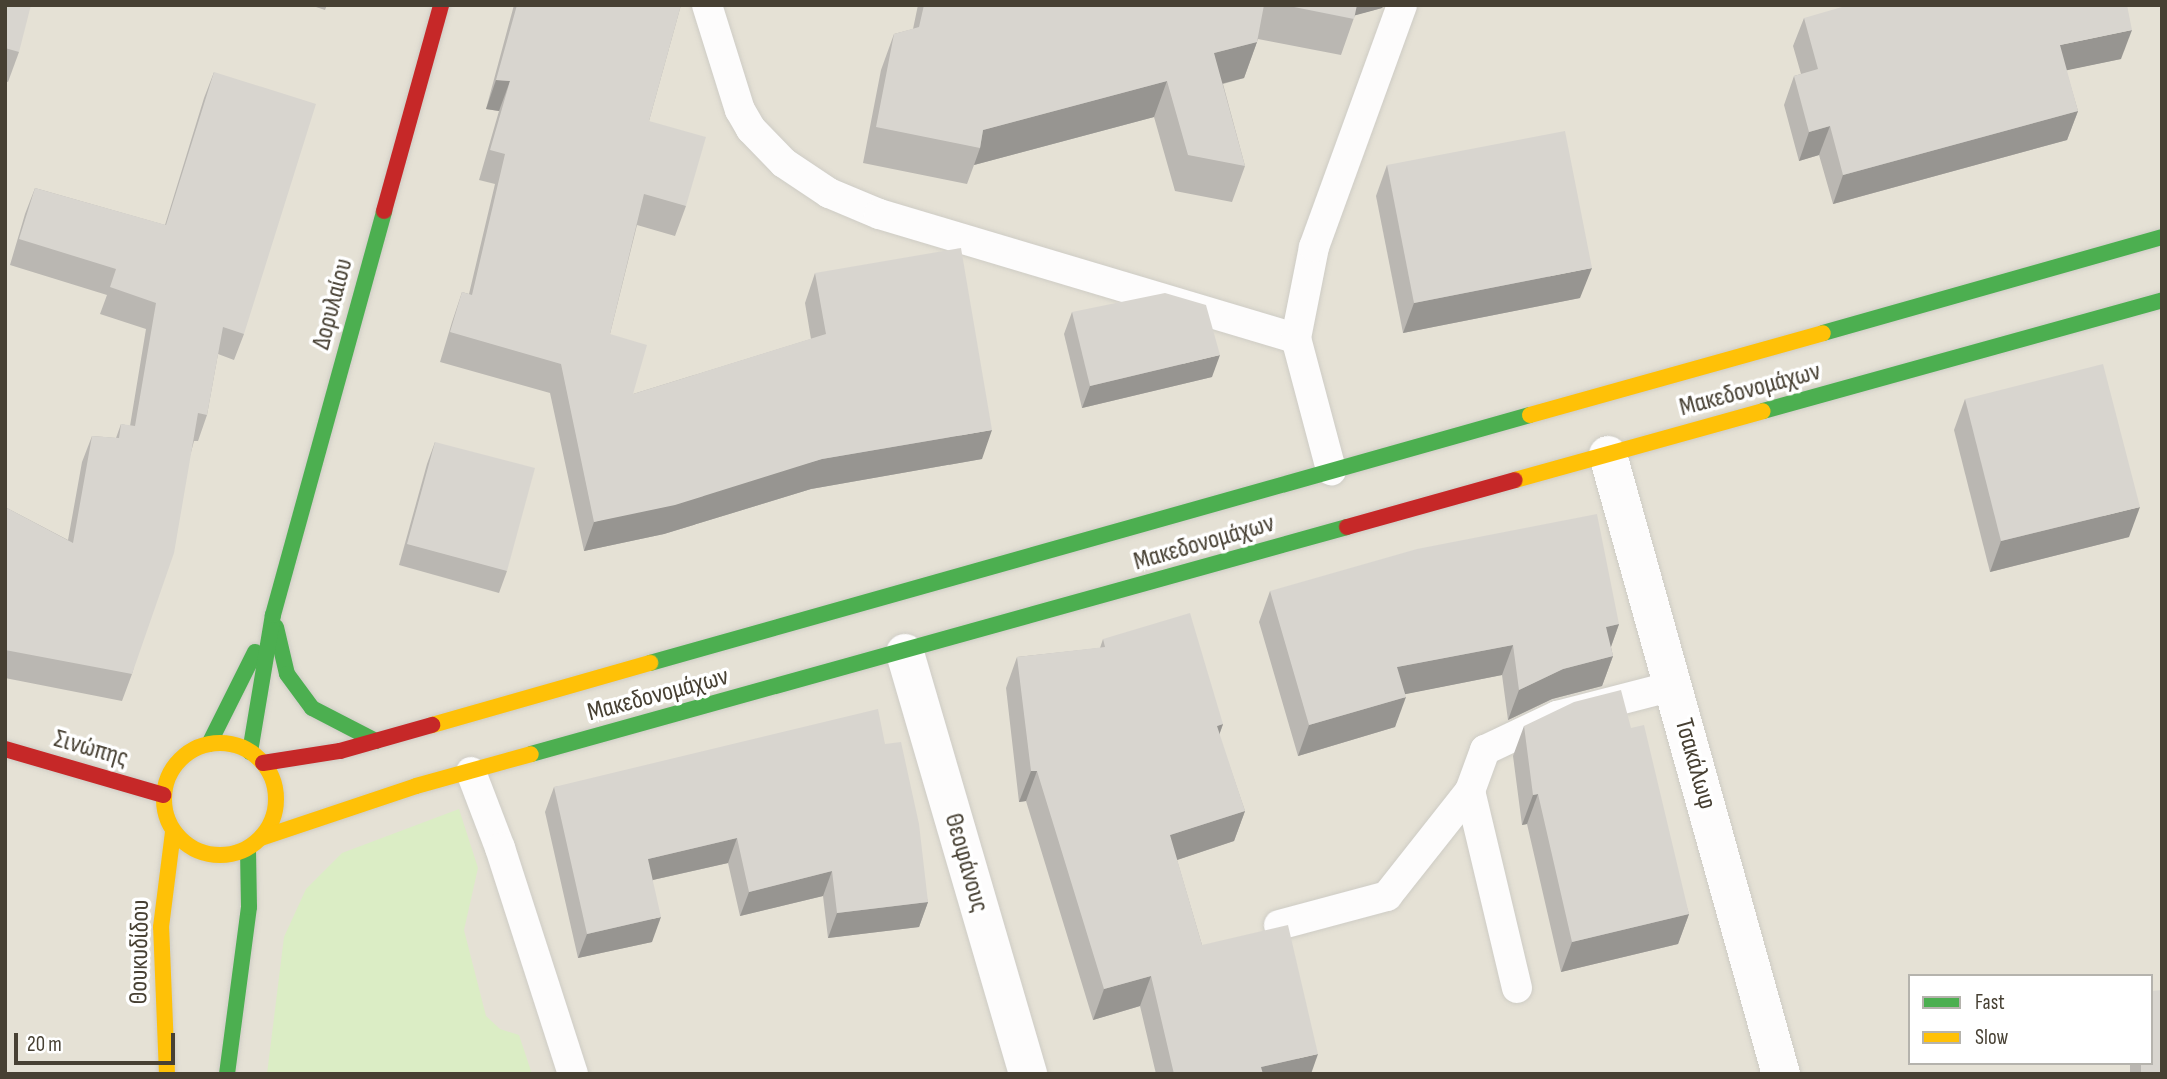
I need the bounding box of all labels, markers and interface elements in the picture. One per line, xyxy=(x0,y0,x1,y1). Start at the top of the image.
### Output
street label: Δορυλαίου xyxy=(306,255,360,353)
street label: Μακεδονομάχων xyxy=(1676,356,1824,424)
street label: Μακεδονομάχων xyxy=(1130,508,1278,578)
street label: Μακεδονομάχων xyxy=(584,661,732,729)
street label: Τσακάλωφ xyxy=(1667,715,1723,813)
street label: Σινώπης xyxy=(50,724,132,774)
street label: Θεοφάνους xyxy=(937,810,995,916)
street label: Θουκυδίδου xyxy=(123,899,157,1005)
legend xyxy=(1908,974,2153,1065)
text: Fast xyxy=(1975,990,2005,1015)
scale bar xyxy=(18,1020,178,1064)
text: Slow xyxy=(1975,1025,2008,1050)
text: 20 m xyxy=(27,1032,62,1057)

